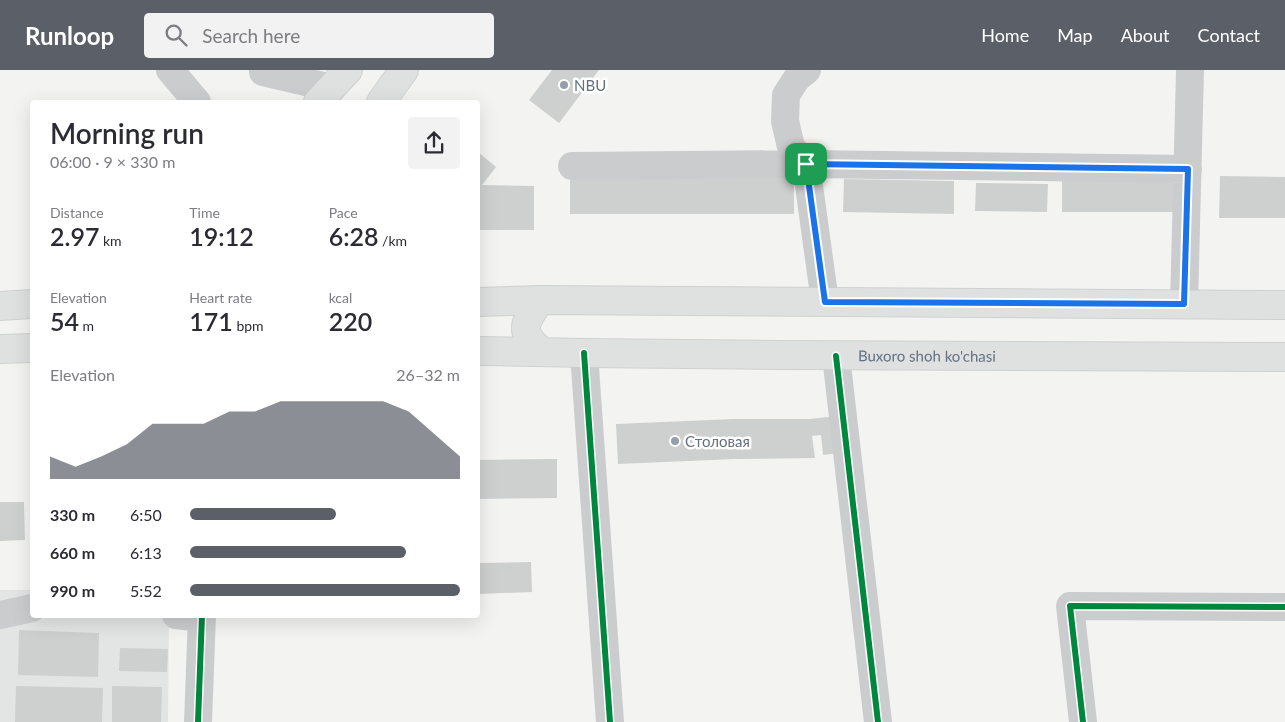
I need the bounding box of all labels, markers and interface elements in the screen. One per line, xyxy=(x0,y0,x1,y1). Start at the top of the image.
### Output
search box xyxy=(144,13,494,58)
text: Runloop xyxy=(25,21,114,50)
icon: search xyxy=(162,21,190,49)
text: Search here xyxy=(202,24,300,47)
text: Home xyxy=(981,24,1029,46)
text: Map xyxy=(1057,24,1093,46)
text: About xyxy=(1121,24,1170,46)
text: Contact xyxy=(1198,24,1260,46)
place label: NBU xyxy=(574,76,606,94)
marker: NBU xyxy=(558,79,570,91)
text: Morning run xyxy=(50,116,204,150)
button: share xyxy=(408,117,460,169)
pin xyxy=(785,143,827,185)
icon: arrive xyxy=(792,150,820,178)
text: 06:00 · 9 × 330 m xyxy=(50,152,175,171)
text: Distance xyxy=(50,204,104,221)
text: Time xyxy=(189,204,220,221)
text: Pace xyxy=(329,204,358,221)
text: 2.97 xyxy=(50,221,99,251)
text: 19:12 xyxy=(189,221,254,251)
text: 6:28 xyxy=(329,221,379,251)
text: km xyxy=(99,232,122,249)
text: /km xyxy=(379,232,407,249)
text: Elevation xyxy=(50,289,107,306)
text: Heart rate xyxy=(189,289,252,306)
text: kcal xyxy=(329,289,352,306)
text: 54 xyxy=(50,306,79,336)
text: 171 xyxy=(189,306,233,336)
text: 220 xyxy=(329,306,372,336)
text: m xyxy=(79,317,94,334)
text: bpm xyxy=(233,317,264,334)
street label: Buxoro shoh ko'chasi xyxy=(858,346,996,365)
text: Elevation xyxy=(50,365,115,384)
text: 26–32 m xyxy=(396,365,460,384)
place label: Столовая xyxy=(685,432,750,450)
marker: Столовая xyxy=(669,435,681,447)
text: 330 m xyxy=(50,505,95,524)
text: 6:50 xyxy=(130,505,162,524)
text: 660 m xyxy=(50,543,95,562)
text: 6:13 xyxy=(130,543,162,562)
text: 990 m xyxy=(50,581,95,600)
text: 5:52 xyxy=(130,581,162,600)

